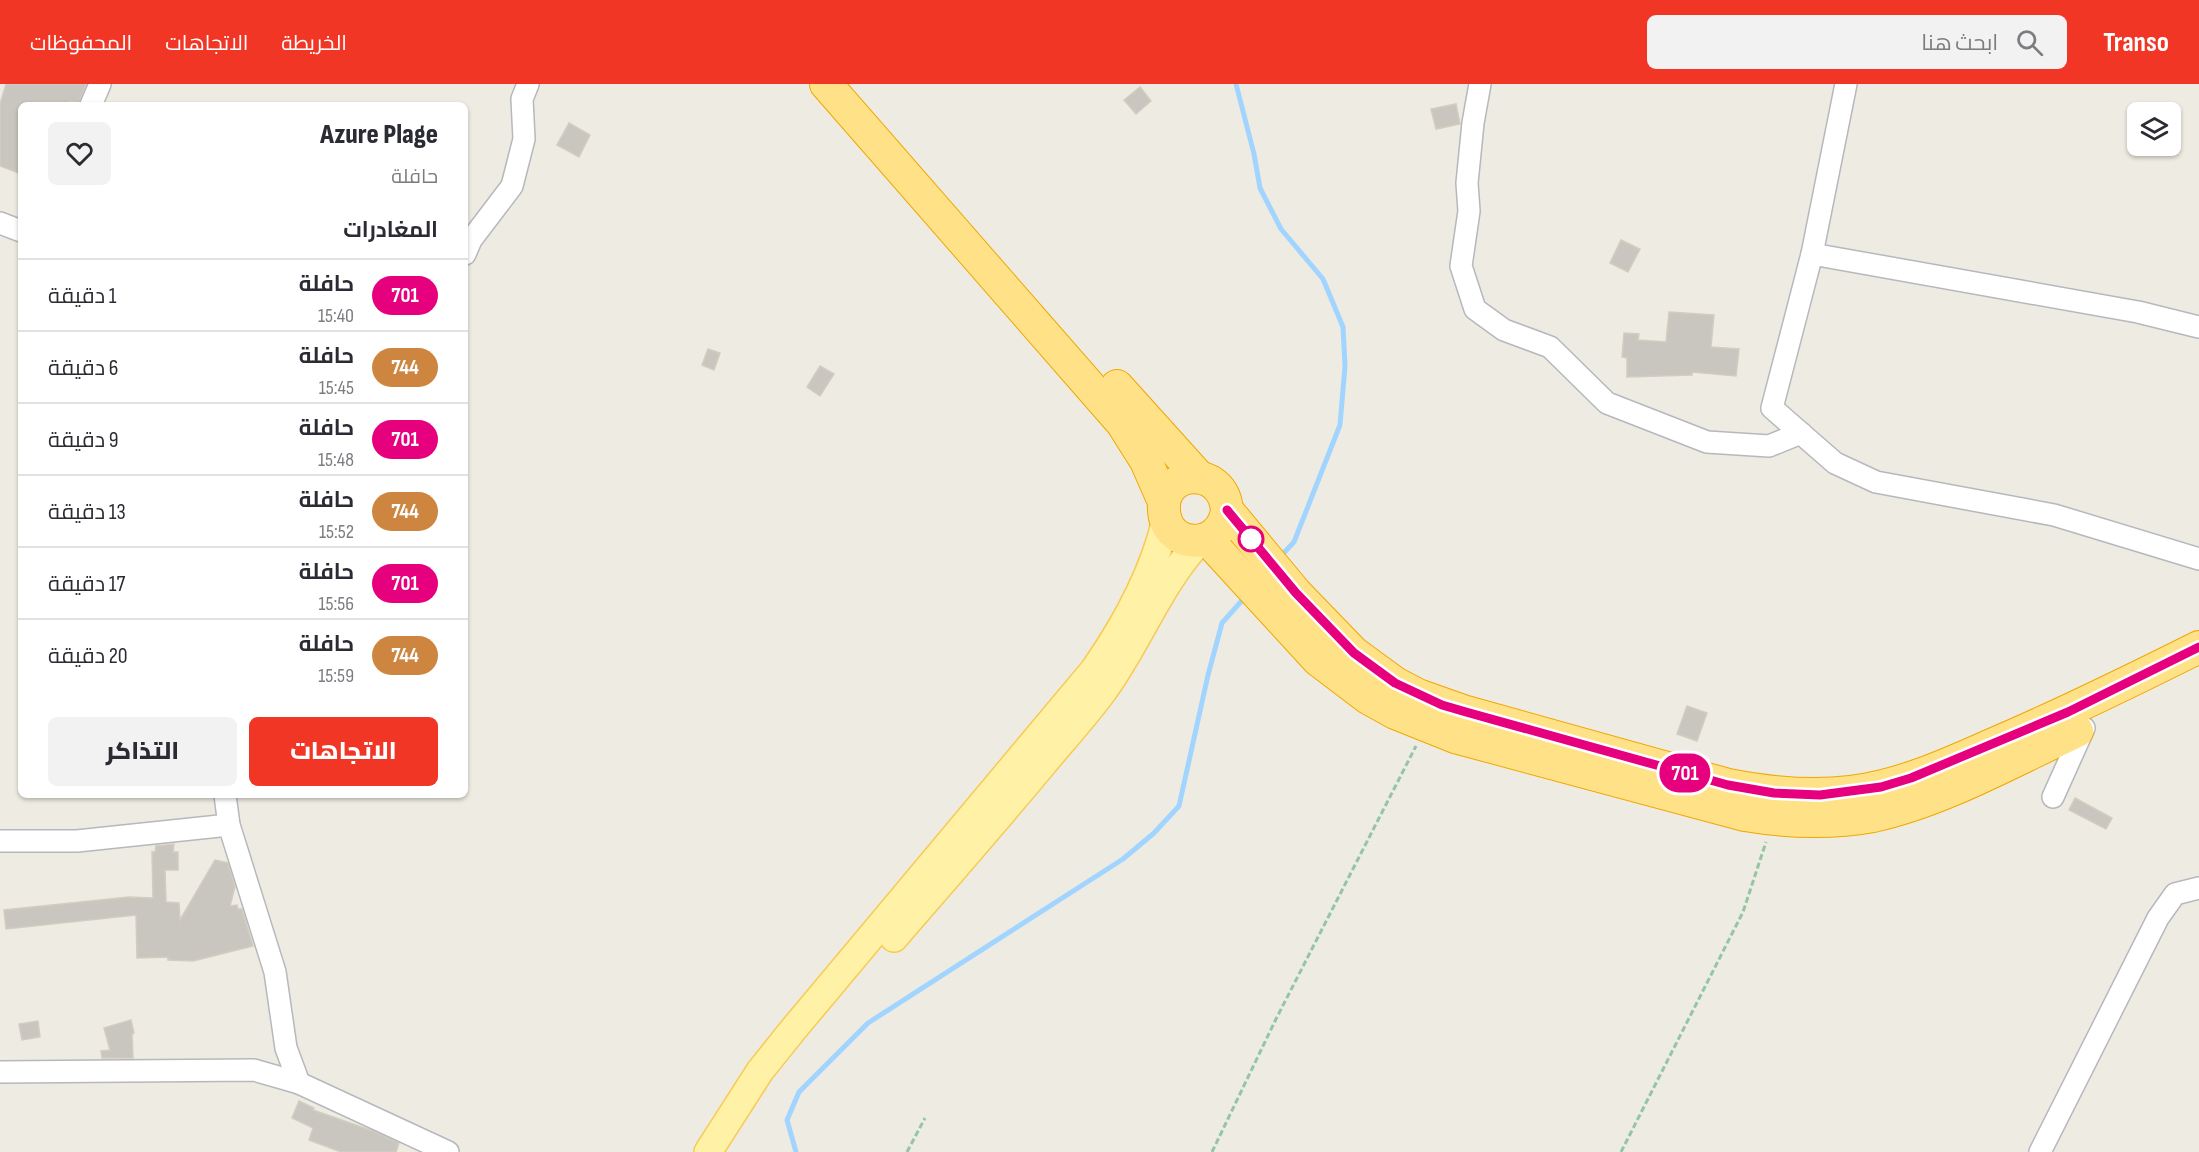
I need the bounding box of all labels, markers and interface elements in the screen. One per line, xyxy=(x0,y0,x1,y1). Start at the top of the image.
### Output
search box xyxy=(1647,15,2067,69)
icon: search xyxy=(2013,26,2046,59)
text: Transo xyxy=(2103,26,2169,59)
text: ابحث هنا xyxy=(1921,30,1998,57)
text: المحفوظات xyxy=(30,31,132,56)
text: الاتجاهات xyxy=(165,31,248,56)
text: الخريطة xyxy=(281,31,347,56)
map controls xyxy=(2127,102,2181,156)
button: layers xyxy=(2127,102,2181,156)
text: Azure Plage xyxy=(320,118,438,151)
button: heart xyxy=(48,122,111,185)
text: حافلة xyxy=(391,165,438,189)
text: المغادرات xyxy=(343,217,438,244)
text: حافلة xyxy=(299,271,354,298)
text: 1 دقيقة xyxy=(48,283,116,310)
text: 701 xyxy=(391,283,419,308)
text: 15:40 xyxy=(318,304,354,328)
text: حافلة xyxy=(299,343,354,370)
text: 6 دقيقة xyxy=(48,355,118,382)
text: 744 xyxy=(391,355,419,380)
text: 15:45 xyxy=(319,376,354,400)
text: حافلة xyxy=(299,415,354,442)
text: 9 دقيقة xyxy=(48,427,118,454)
text: 701 xyxy=(391,427,419,452)
text: 15:48 xyxy=(318,448,354,472)
text: حافلة xyxy=(299,487,354,514)
text: 13 دقيقة xyxy=(48,499,126,526)
text: 744 xyxy=(391,499,419,524)
text: 15:52 xyxy=(319,520,354,544)
unlabelled marker xyxy=(1238,526,1264,552)
text: حافلة xyxy=(299,559,354,586)
text: 17 دقيقة xyxy=(48,571,125,598)
text: 701 xyxy=(391,571,419,596)
text: 15:56 xyxy=(318,592,354,616)
text: حافلة xyxy=(299,631,354,658)
text: 20 دقيقة xyxy=(48,643,128,670)
text: 744 xyxy=(391,643,419,668)
text: 15:59 xyxy=(318,664,354,688)
button: التذاكر xyxy=(48,717,237,786)
button: الاتجاهات xyxy=(249,717,438,786)
line badge: 701 xyxy=(1650,754,1720,792)
text: 701 xyxy=(1671,761,1699,786)

